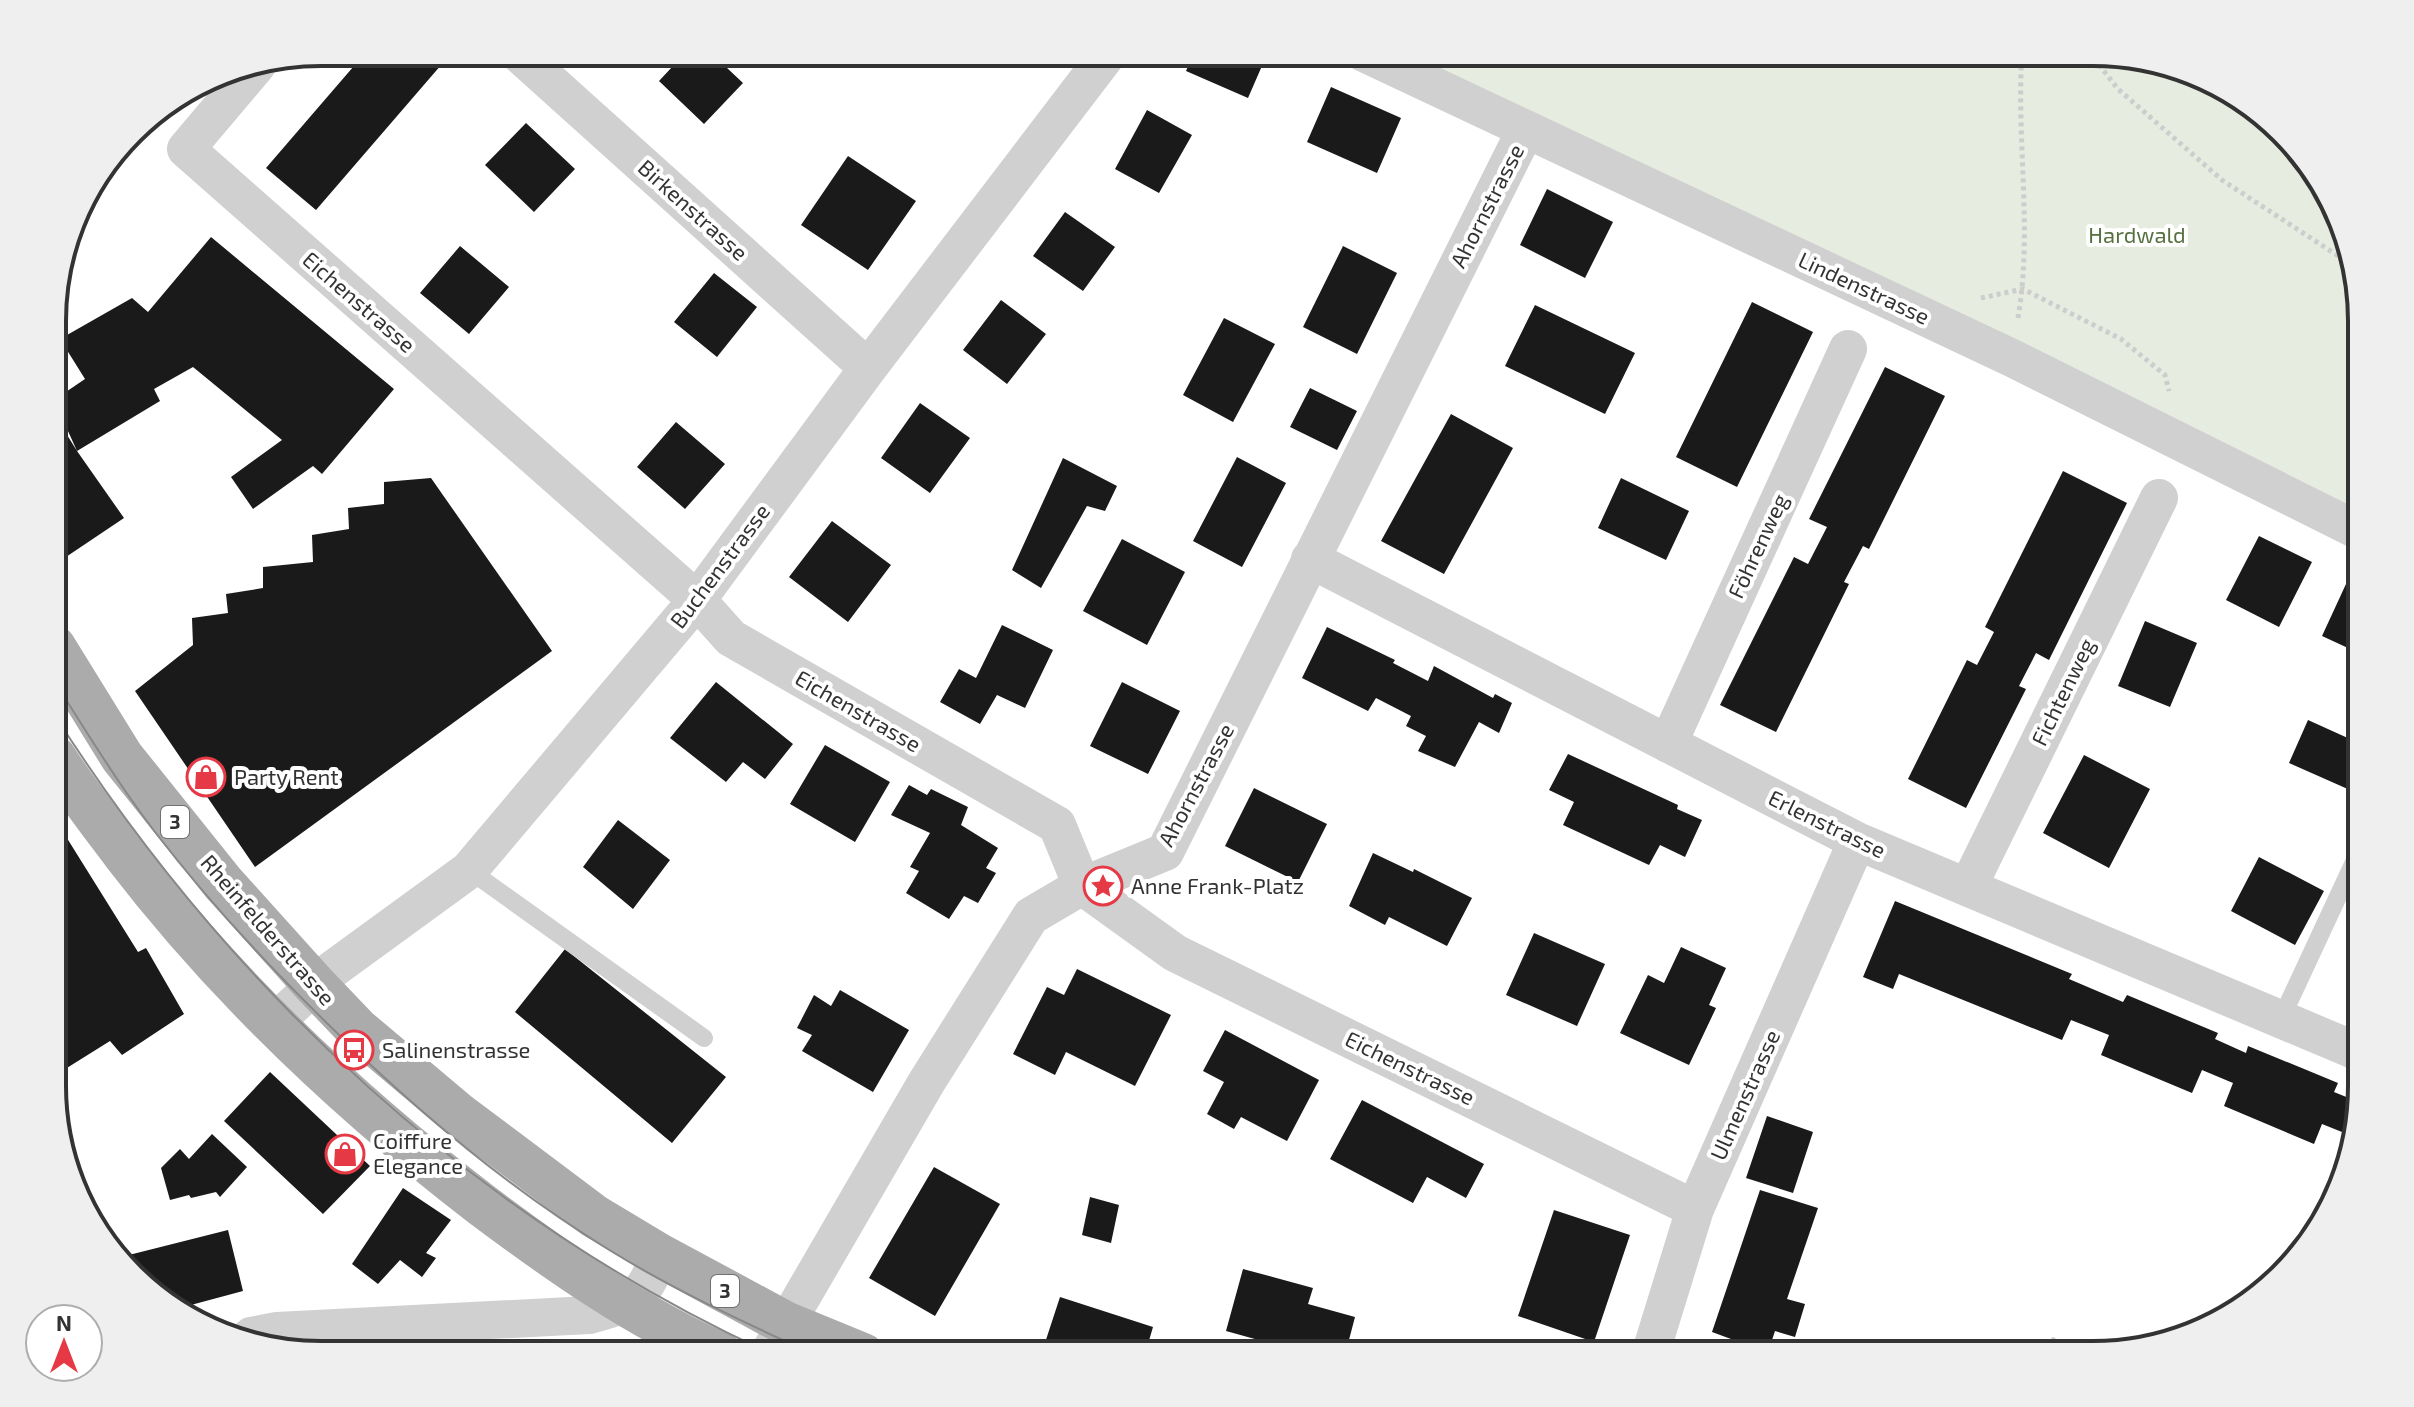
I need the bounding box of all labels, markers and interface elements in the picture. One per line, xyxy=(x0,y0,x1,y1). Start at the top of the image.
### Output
street label: Ahornstrasse xyxy=(1444,139,1528,272)
street label: Birkenstrasse xyxy=(634,153,754,265)
park label: Hardwald xyxy=(2088,221,2186,247)
street label: Eichenstrasse xyxy=(298,245,421,357)
street label: Lindenstrasse xyxy=(1795,245,1934,329)
street label: Föhrenweg xyxy=(1722,489,1793,602)
street label: Buchenstrasse xyxy=(664,498,774,633)
street label: Fichtenweg xyxy=(2025,634,2099,749)
street label: Eichenstrasse xyxy=(791,664,926,757)
street label: Ahornstrasse xyxy=(1152,719,1238,850)
shop icon: Party Rent xyxy=(185,756,227,798)
place label: Party Rent xyxy=(234,763,339,789)
street label: Erlenstrasse xyxy=(1765,784,1890,863)
road number: 3 xyxy=(161,806,189,838)
street label: Rheinfelderstrasse xyxy=(196,849,341,1010)
place icon: Anne Frank-Platz xyxy=(1082,865,1124,907)
place label: Anne Frank-Platz xyxy=(1131,872,1304,898)
street label: Eichenstrasse xyxy=(1342,1025,1479,1110)
street label: Ulmenstrasse xyxy=(1704,1026,1784,1164)
bus stop icon: Salinenstrasse xyxy=(333,1029,375,1071)
place label: Salinenstrasse xyxy=(382,1036,530,1062)
place label: Coiffure Elegance xyxy=(373,1127,463,1178)
shop icon: Coiffure Elegance xyxy=(324,1133,366,1175)
road number: 3 xyxy=(711,1275,739,1307)
north arrow xyxy=(24,1303,104,1383)
text: N xyxy=(56,1309,72,1335)

